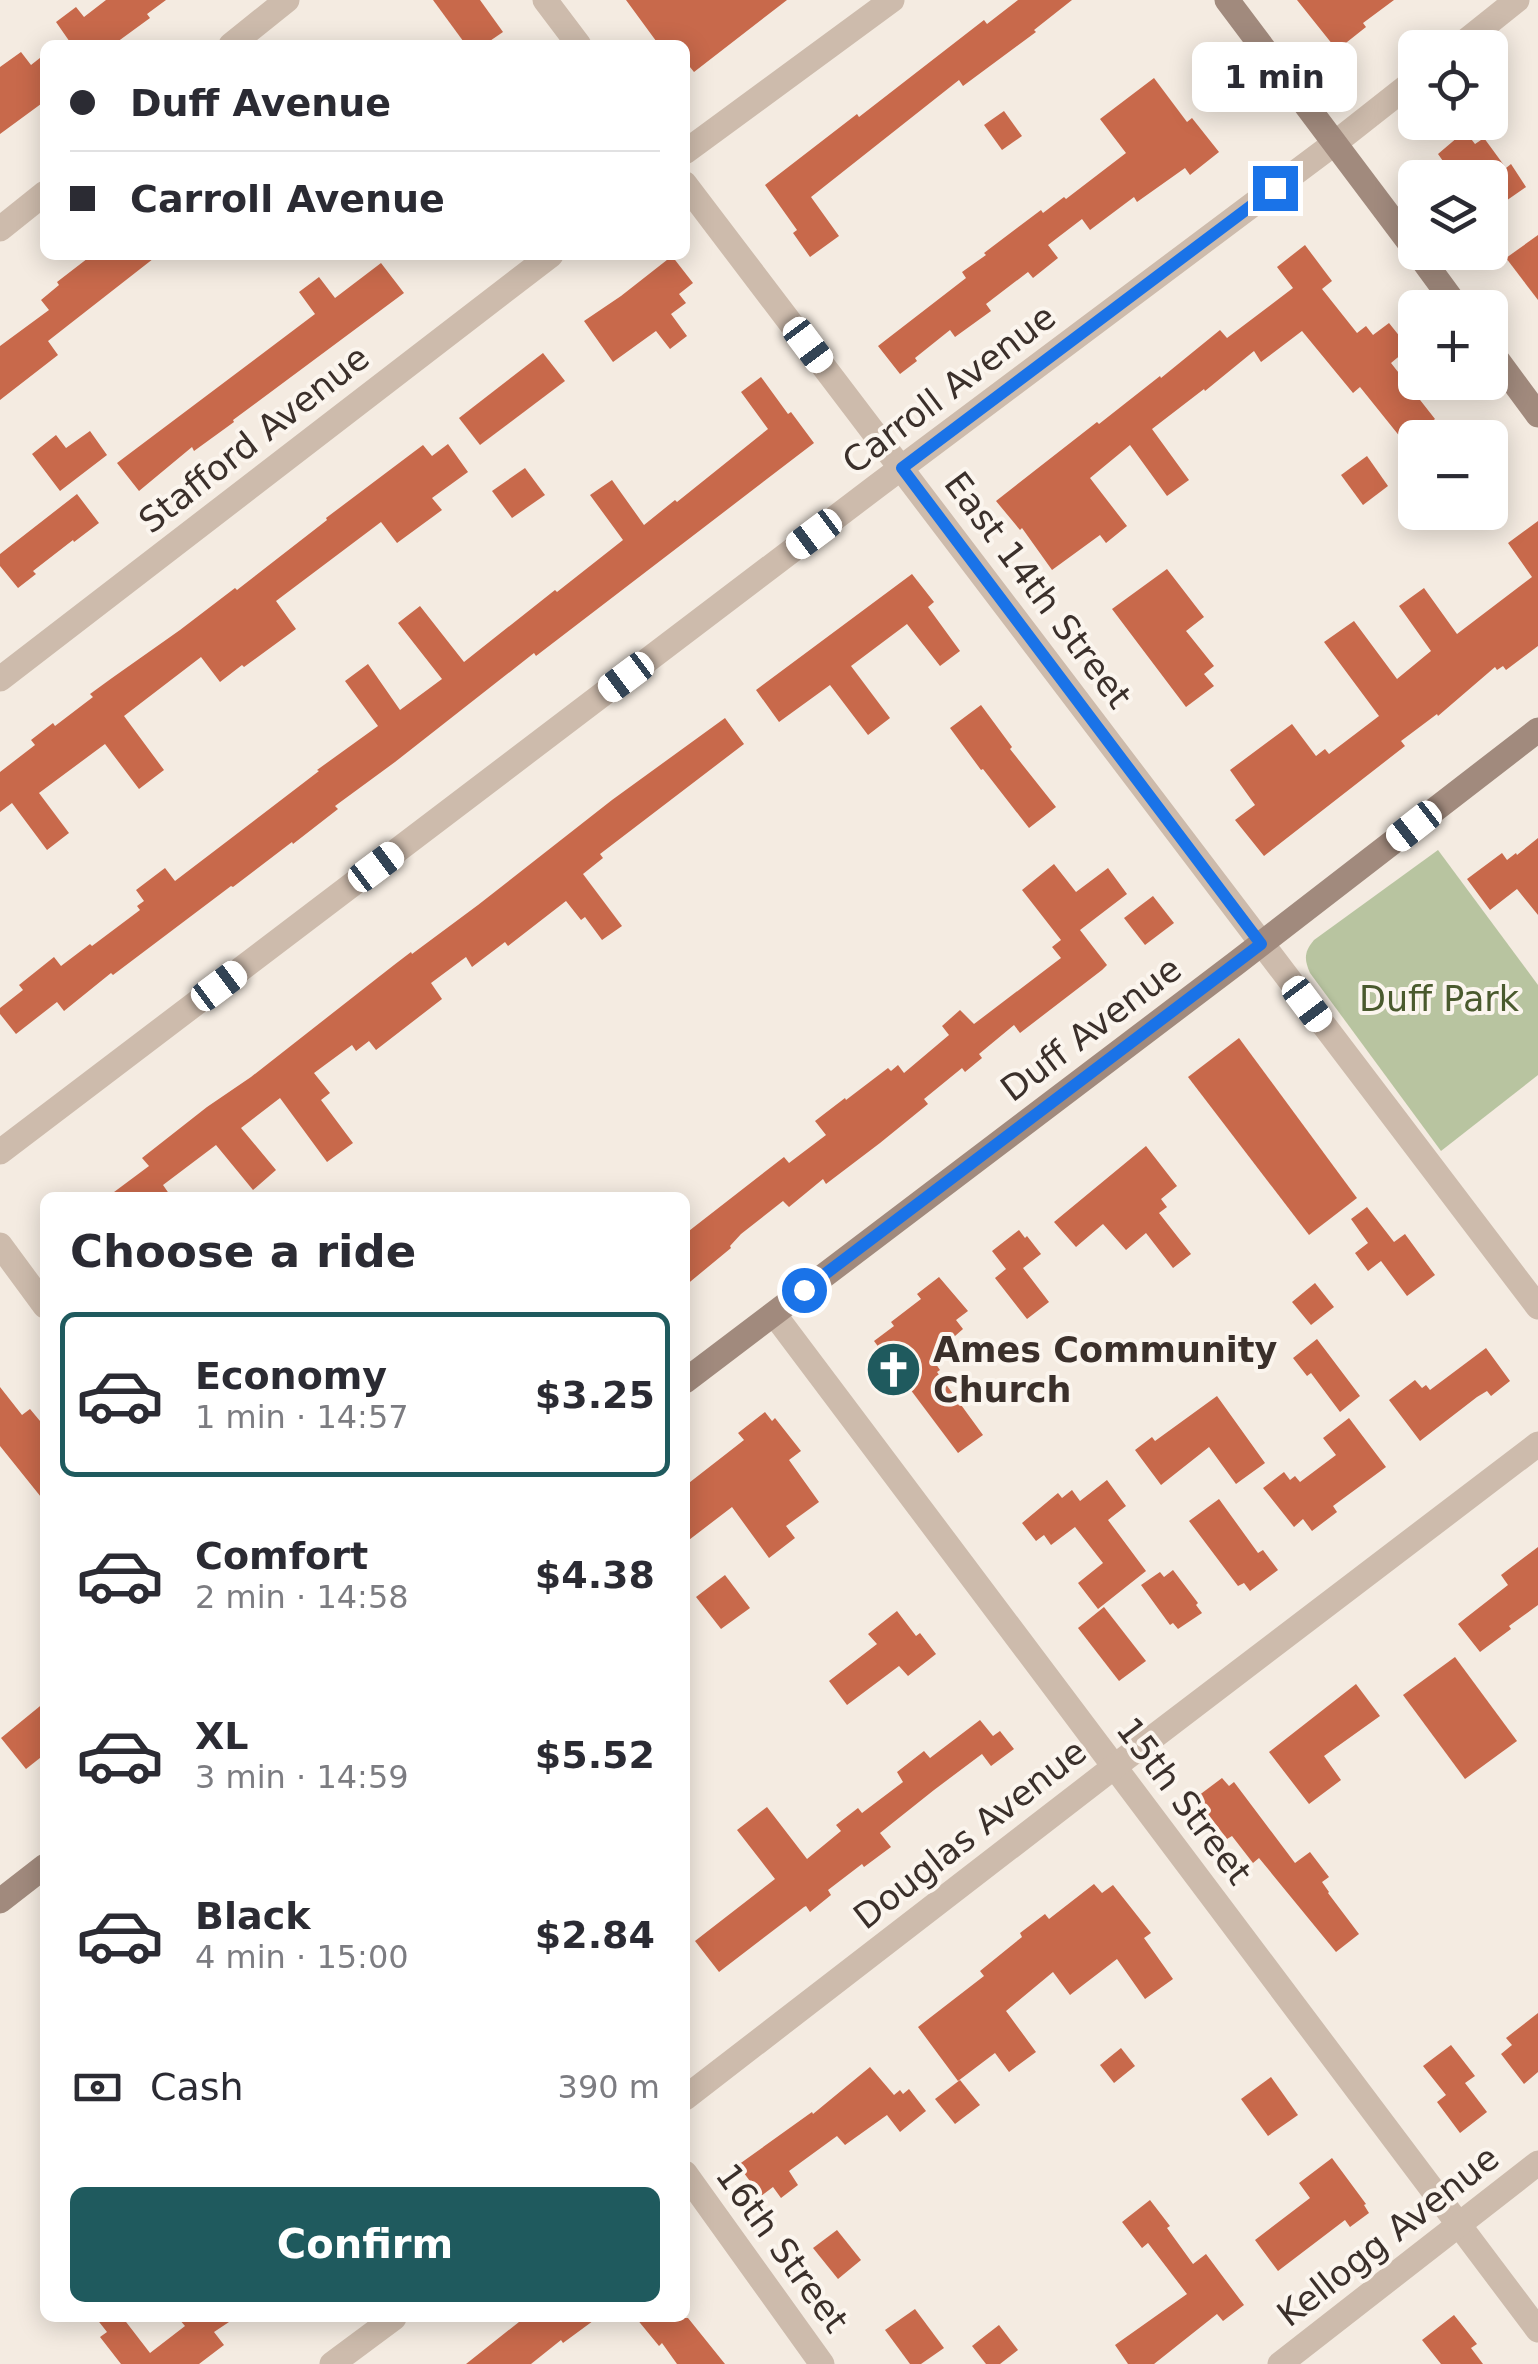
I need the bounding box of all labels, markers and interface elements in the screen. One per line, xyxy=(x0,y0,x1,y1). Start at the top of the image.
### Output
map controls xyxy=(1398,30,1508,530)
button: locate xyxy=(1398,30,1508,140)
callout: 1 min xyxy=(1192,43,1358,113)
text: 1 min xyxy=(1224,58,1325,96)
text: Duff Avenue xyxy=(130,81,391,125)
button: layers xyxy=(1398,160,1508,270)
route end xyxy=(1253,166,1298,211)
text: Carroll Avenue xyxy=(130,177,445,221)
button: + xyxy=(1398,290,1508,400)
street label: Carroll Avenue xyxy=(835,296,1063,482)
car xyxy=(778,312,838,378)
street label: Stafford Avenue xyxy=(131,337,377,541)
button: − xyxy=(1398,420,1508,530)
street label: East 14th Street xyxy=(936,464,1140,716)
car xyxy=(781,504,847,564)
car xyxy=(593,647,659,707)
car xyxy=(1381,796,1447,856)
car xyxy=(343,837,409,897)
street label: Duff Avenue xyxy=(993,949,1189,1109)
car xyxy=(186,956,252,1016)
car xyxy=(1277,971,1337,1037)
park label: Duff Park xyxy=(1359,979,1520,1019)
text: Choose a ride xyxy=(70,1225,416,1278)
route start xyxy=(782,1268,827,1313)
place label: Ames Community Church xyxy=(933,1330,1278,1410)
church icon: Ames Community Church xyxy=(864,1340,924,1400)
icon: car xyxy=(75,1350,165,1440)
text: Economy xyxy=(195,1354,387,1398)
text: $3.25 xyxy=(535,1373,655,1417)
text: 1 min · 14:57 xyxy=(195,1398,409,1436)
icon: car xyxy=(75,1530,165,1620)
text: Comfort xyxy=(195,1534,368,1578)
text: $4.38 xyxy=(535,1553,655,1597)
text: 2 min · 14:58 xyxy=(195,1578,409,1616)
icon: car xyxy=(75,1710,165,1800)
street label: 15th Street xyxy=(1108,1710,1260,1892)
text: XL xyxy=(195,1714,249,1758)
street label: Douglas Avenue xyxy=(846,1731,1094,1937)
text: $5.52 xyxy=(535,1733,655,1777)
text: 3 min · 14:59 xyxy=(195,1758,409,1796)
icon: car xyxy=(75,1890,165,1980)
text: Black xyxy=(195,1894,310,1938)
text: $2.84 xyxy=(535,1913,655,1957)
text: 4 min · 15:00 xyxy=(195,1938,409,1976)
icon: cash xyxy=(70,2060,125,2115)
text: Cash xyxy=(150,2065,244,2109)
text: 390 m xyxy=(558,2068,660,2106)
street label: Kellogg Avenue xyxy=(1270,2137,1506,2335)
street label: 16th Street xyxy=(708,2156,856,2340)
button: Confirm xyxy=(70,2187,660,2302)

